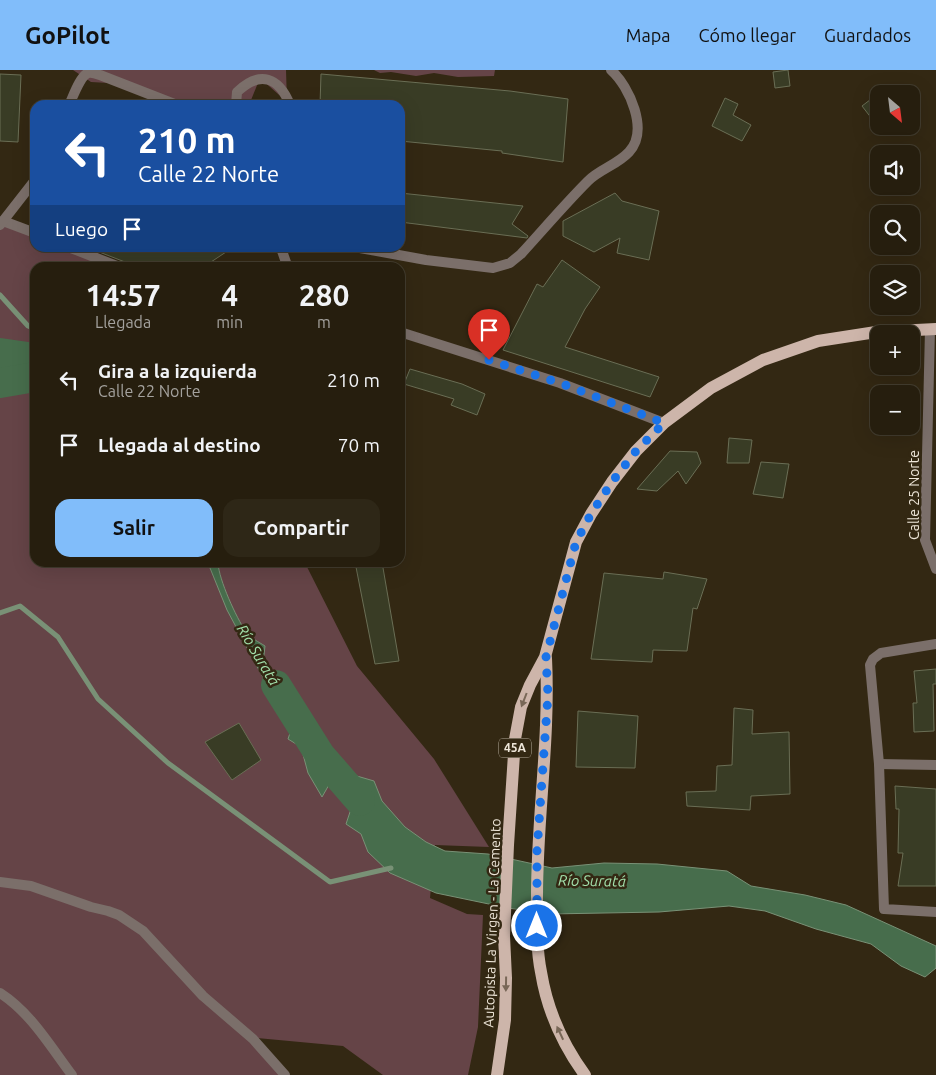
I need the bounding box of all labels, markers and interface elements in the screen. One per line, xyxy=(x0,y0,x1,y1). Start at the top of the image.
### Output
text: GoPilot xyxy=(25,22,110,49)
text: Mapa xyxy=(626,25,671,45)
text: Cómo llegar xyxy=(699,25,796,45)
text: Guardados xyxy=(824,25,911,45)
north arrow xyxy=(870,85,920,135)
map controls xyxy=(870,85,920,435)
icon: left xyxy=(55,120,120,185)
text: 210 m xyxy=(138,120,236,160)
button: sound xyxy=(870,145,920,195)
text: Calle 22 Norte xyxy=(138,161,279,186)
button: search xyxy=(870,205,920,255)
icon: arrive xyxy=(118,215,146,243)
text: Luego xyxy=(55,218,108,240)
button: layers xyxy=(870,265,920,315)
text: 14:57 xyxy=(86,278,161,312)
text: 4 xyxy=(221,278,238,312)
text: 280 xyxy=(299,278,349,312)
pin xyxy=(468,309,510,360)
text: Llegada xyxy=(95,313,151,331)
text: min xyxy=(216,313,243,331)
text: m xyxy=(317,313,331,331)
icon: arrive xyxy=(475,316,503,344)
button: + xyxy=(870,325,920,375)
text: Gira a la izquierda xyxy=(98,360,257,382)
icon: left xyxy=(55,366,83,394)
text: 210 m xyxy=(327,369,380,391)
text: Calle 22 Norte xyxy=(98,382,201,400)
button: − xyxy=(870,385,920,435)
icon: arrive xyxy=(55,431,83,459)
text: Llegada al destino xyxy=(98,434,261,456)
text: 70 m xyxy=(338,434,380,456)
street label: Calle 25 Norte xyxy=(906,450,922,540)
button: Salir xyxy=(55,499,213,557)
button: Compartir xyxy=(223,499,380,557)
water label: Río Suratá xyxy=(234,621,283,688)
one-way arrow xyxy=(520,693,527,708)
road number: 45A xyxy=(499,738,531,758)
street label: Autopista La Virgen - La Cemento xyxy=(480,818,504,1028)
water label: Río Suratá xyxy=(558,871,626,890)
position arrow xyxy=(510,899,562,951)
one-way arrow xyxy=(502,977,510,993)
one-way arrow xyxy=(556,1026,564,1040)

